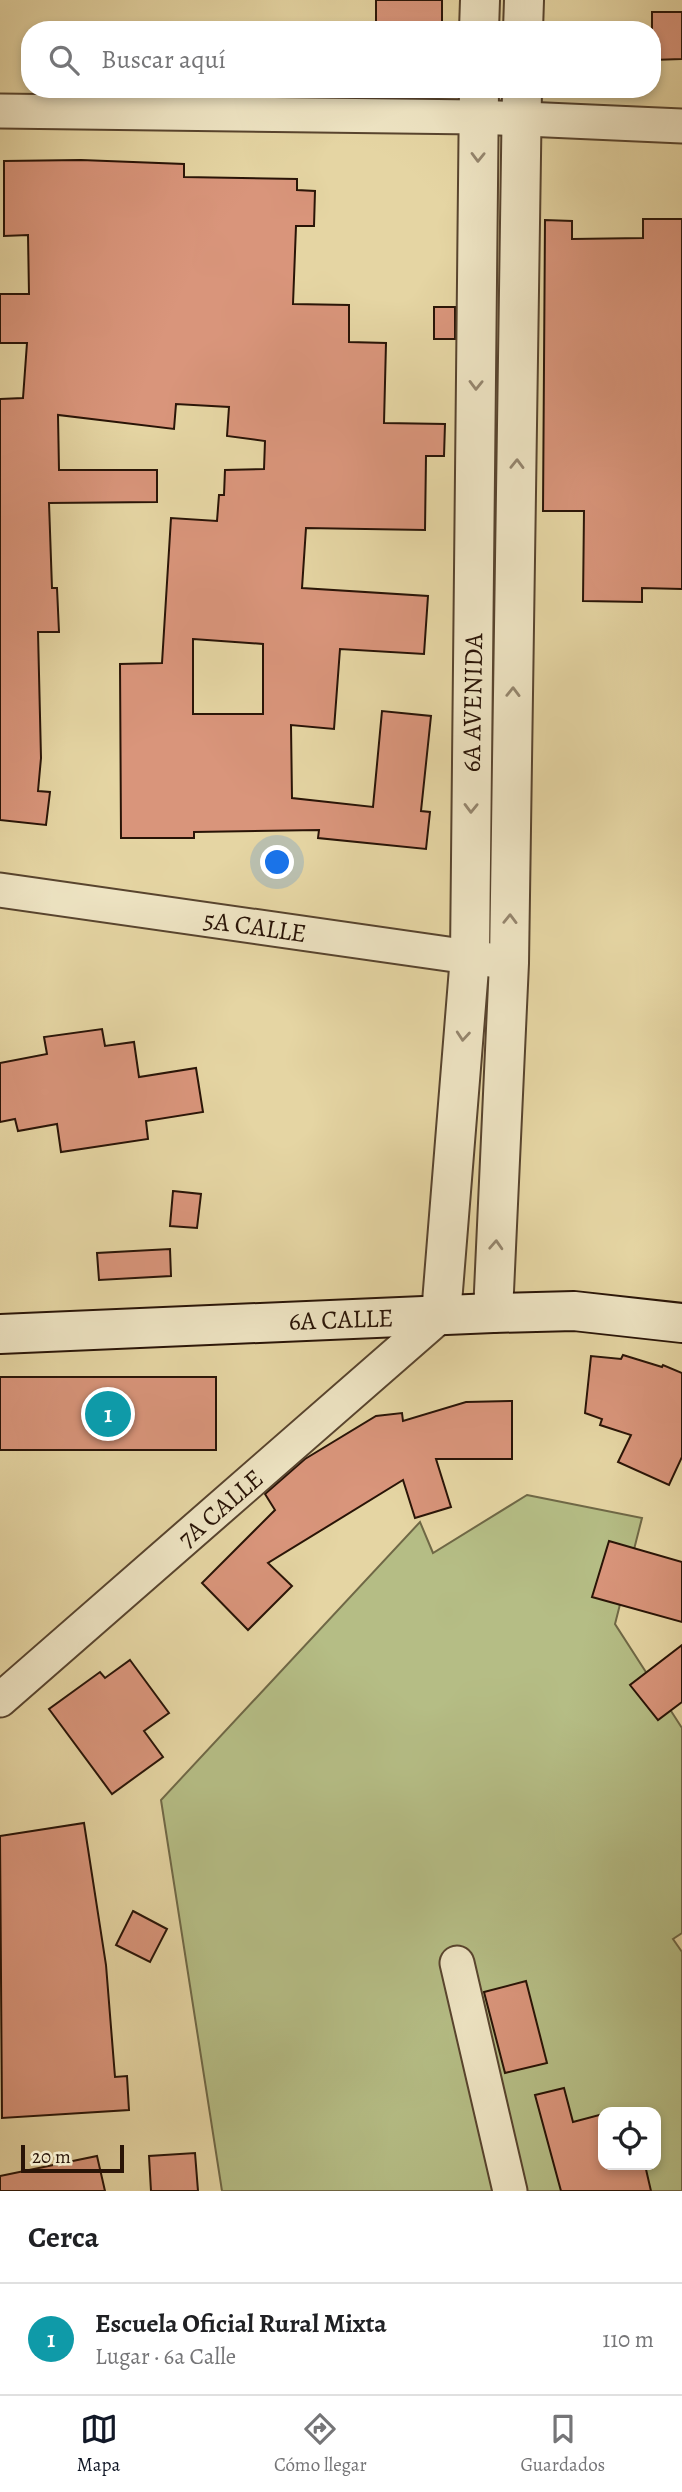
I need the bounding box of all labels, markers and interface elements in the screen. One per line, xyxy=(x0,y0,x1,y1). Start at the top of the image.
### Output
search box xyxy=(21,21,661,98)
icon: search xyxy=(45,41,83,79)
text: Buscar aquí xyxy=(101,42,226,77)
one-way arrow xyxy=(470,153,486,163)
one-way arrow xyxy=(468,380,483,391)
one-way arrow xyxy=(509,459,525,469)
street label: 6A AVENIDA xyxy=(454,632,491,773)
one-way arrow xyxy=(506,686,521,697)
one-way arrow xyxy=(463,804,479,814)
your location xyxy=(260,845,294,879)
street label: 5A CALLE xyxy=(201,902,309,951)
one-way arrow xyxy=(502,914,518,924)
one-way arrow xyxy=(456,1030,471,1041)
one-way arrow xyxy=(488,1239,503,1250)
street label: 6A CALLE xyxy=(288,1300,394,1339)
pin: 1 xyxy=(85,1388,131,1440)
street label: 7A CALLE xyxy=(170,1461,271,1556)
map controls xyxy=(598,2107,661,2170)
button: locate xyxy=(598,2107,661,2170)
scale bar xyxy=(21,2142,124,2174)
text: 20 m xyxy=(32,2144,71,2170)
text: Cerca xyxy=(28,2217,99,2257)
text: Escuela Oficial Rural Mixta xyxy=(95,2306,387,2341)
text: 1 xyxy=(47,2324,55,2355)
text: 110 m xyxy=(602,2324,654,2355)
text: Lugar · 6a Calle xyxy=(95,2341,236,2372)
tab: Mapa xyxy=(77,2410,120,2478)
tab: Cómo llegar xyxy=(274,2410,367,2478)
tab: Guardados xyxy=(520,2410,605,2478)

